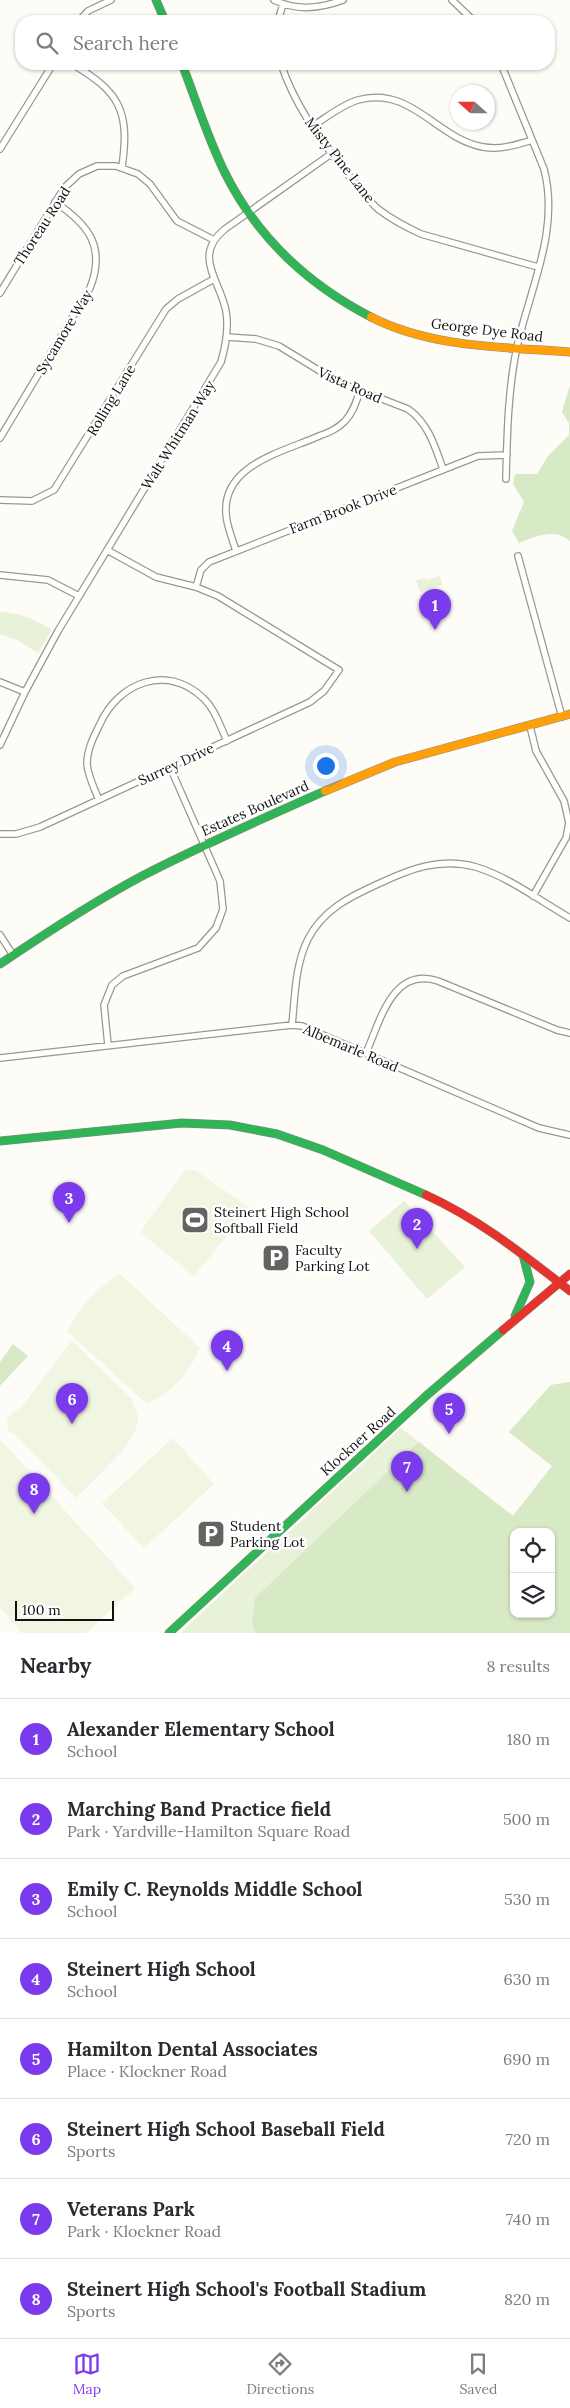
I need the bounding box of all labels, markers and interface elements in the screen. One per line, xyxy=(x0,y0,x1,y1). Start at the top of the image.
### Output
search box xyxy=(15,15,555,70)
icon: search xyxy=(33,29,61,57)
text: Search here xyxy=(73,31,179,55)
north arrow xyxy=(450,85,495,130)
street label: Misty Pine Lane xyxy=(301,114,379,207)
street label: Thoreau Road xyxy=(10,183,74,269)
street label: Sycamore Way xyxy=(32,286,97,378)
street label: George Dye Road xyxy=(430,314,544,346)
street label: Rolling Lane xyxy=(83,361,140,439)
street label: Vista Road xyxy=(314,363,385,407)
street label: Walt Whitman Way xyxy=(137,377,219,493)
street label: Farm Brook Drive xyxy=(287,480,400,538)
pin: 1 xyxy=(419,589,451,630)
street label: Surrey Drive xyxy=(135,738,217,789)
your location xyxy=(313,753,339,779)
street label: Estates Boulevard xyxy=(198,776,312,840)
street label: Albemarle Road xyxy=(300,1019,401,1076)
pin: 3 xyxy=(53,1182,85,1223)
place label: Steinert High School Softball Field xyxy=(214,1203,349,1237)
sports icon: Steinert High School Softball Field xyxy=(180,1205,210,1235)
pin: 2 xyxy=(401,1208,433,1249)
place label: Faculty Parking Lot xyxy=(295,1241,370,1275)
parking icon: Faculty Parking Lot xyxy=(261,1243,291,1273)
pin: 4 xyxy=(211,1330,243,1371)
pin: 6 xyxy=(56,1383,88,1424)
pin: 5 xyxy=(433,1393,465,1434)
street label: Klockner Road xyxy=(317,1403,399,1479)
pin: 7 xyxy=(391,1451,423,1492)
pin: 8 xyxy=(18,1473,50,1514)
place label: Student Parking Lot xyxy=(230,1517,305,1551)
parking icon: Student Parking Lot xyxy=(196,1519,226,1549)
map controls xyxy=(510,1528,555,1618)
button: locate xyxy=(510,1528,555,1573)
button: layers xyxy=(510,1573,555,1618)
scale bar xyxy=(15,1598,114,1621)
text: 100 m xyxy=(22,1601,61,1619)
text: Nearby xyxy=(20,1652,91,1679)
text: 8 results xyxy=(486,1656,550,1676)
text: Alexander Elementary School xyxy=(67,1717,335,1741)
text: 1 xyxy=(33,1729,39,1749)
text: 180 m xyxy=(507,1729,550,1749)
text: School xyxy=(67,1741,117,1761)
text: Marching Band Practice field xyxy=(67,1797,331,1821)
text: 2 xyxy=(32,1809,40,1829)
text: 500 m xyxy=(503,1809,550,1829)
text: Park · Yardville-Hamilton Square Road xyxy=(67,1821,350,1841)
text: Emily C. Reynolds Middle School xyxy=(67,1877,363,1901)
text: 3 xyxy=(32,1889,40,1909)
text: 530 m xyxy=(504,1889,550,1909)
text: School xyxy=(67,1901,117,1921)
text: Steinert High School xyxy=(67,1957,256,1981)
text: 4 xyxy=(32,1969,40,1989)
text: 630 m xyxy=(503,1969,550,1989)
text: School xyxy=(67,1981,117,2001)
text: Hamilton Dental Associates xyxy=(67,2037,318,2061)
text: 5 xyxy=(32,2049,40,2069)
text: 690 m xyxy=(503,2049,550,2069)
text: Place · Klockner Road xyxy=(67,2061,227,2081)
text: Steinert High School Baseball Field xyxy=(67,2117,385,2141)
text: 6 xyxy=(31,2129,41,2149)
text: 720 m xyxy=(506,2129,550,2149)
text: Sports xyxy=(67,2141,116,2161)
text: Veterans Park xyxy=(67,2197,195,2221)
text: 7 xyxy=(32,2209,40,2229)
text: 740 m xyxy=(506,2209,550,2229)
text: Park · Klockner Road xyxy=(67,2221,221,2241)
text: Steinert High School's Football Stadium xyxy=(67,2277,426,2301)
text: 8 xyxy=(31,2289,41,2309)
text: 820 m xyxy=(504,2289,550,2309)
text: Sports xyxy=(67,2301,116,2321)
tab: Map xyxy=(73,2350,101,2398)
tab: Directions xyxy=(246,2350,314,2398)
tab: Saved xyxy=(459,2350,497,2398)

